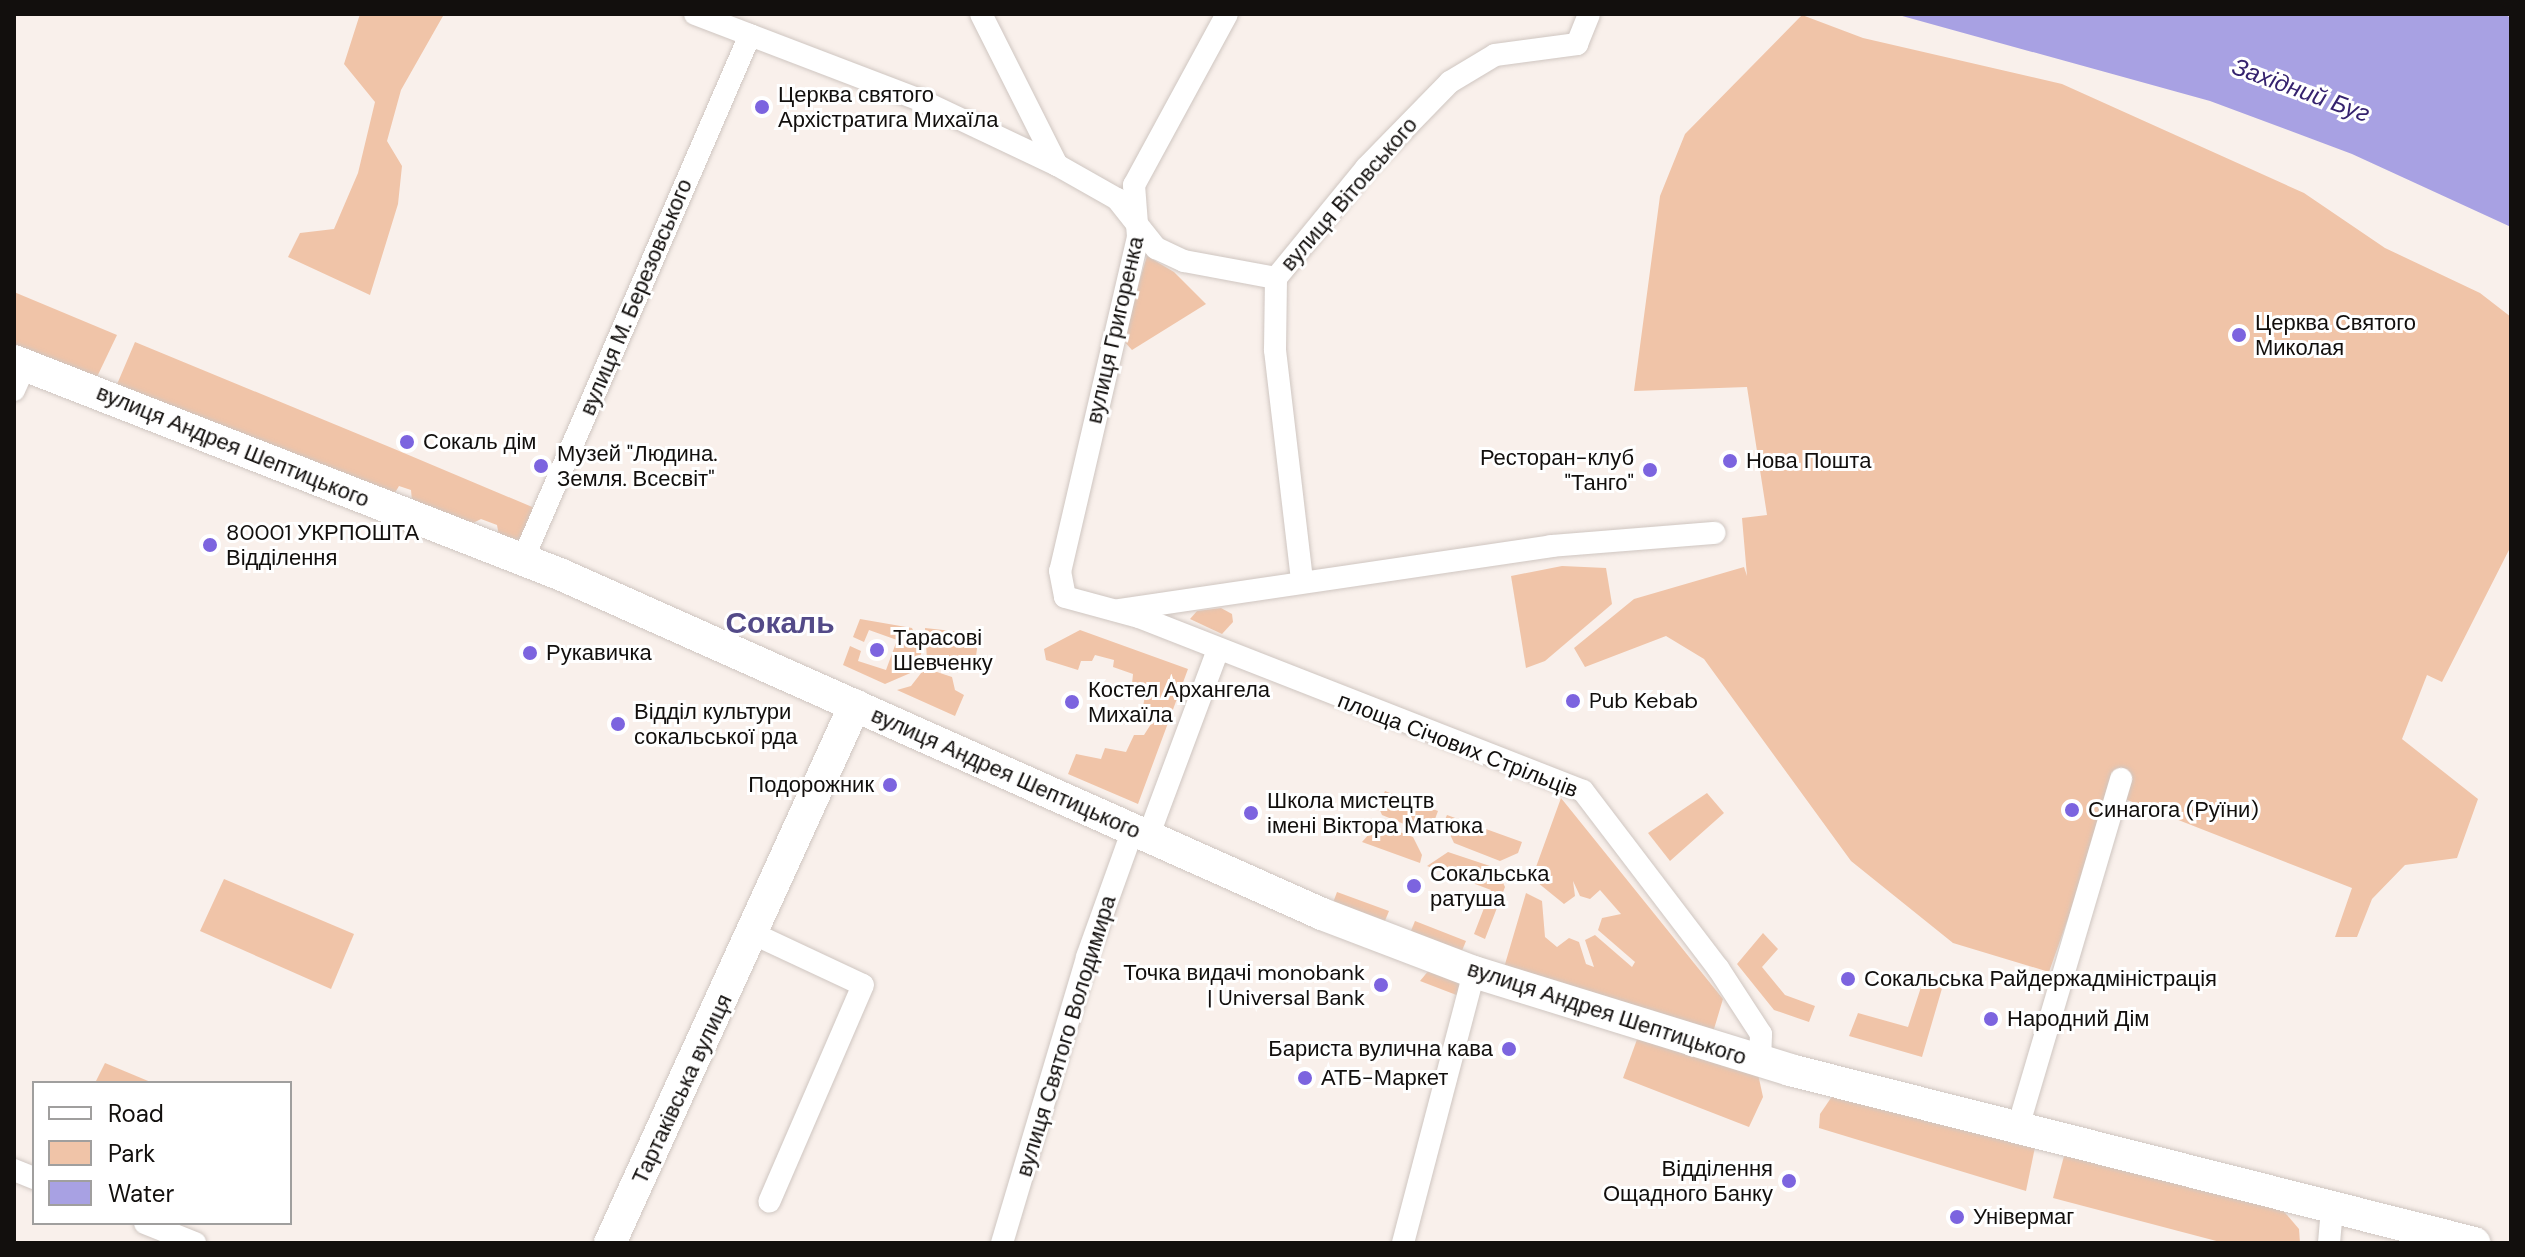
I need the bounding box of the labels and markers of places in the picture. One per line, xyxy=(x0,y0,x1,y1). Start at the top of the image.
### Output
place label: Церква святого Архістратига Михаїла xyxy=(778,81,998,132)
marker: Церква святого Архістратига Михаїла xyxy=(753,98,771,116)
place label: Церква Святого Миколая xyxy=(2255,309,2416,360)
marker: Церква Святого Миколая xyxy=(2230,326,2248,344)
place label: Сокаль дім xyxy=(423,429,536,455)
marker: Сокаль дім xyxy=(398,433,416,451)
place label: Музей "Людина. Земля. Всесвіт" xyxy=(557,440,718,492)
place label: Ресторан-клуб "Танго" xyxy=(1480,444,1634,496)
place label: Нова Пошта xyxy=(1746,448,1871,474)
marker: Нова Пошта xyxy=(1721,452,1739,470)
marker: Музей "Людина. Земля. Всесвіт" xyxy=(532,457,550,475)
marker: Ресторан-клуб "Танго" xyxy=(1641,461,1659,479)
place label: 80001 УКРПОШТА Відділення xyxy=(226,519,419,570)
marker: 80001 УКРПОШТА Відділення xyxy=(201,536,219,554)
place label: Тарасові Шевченку xyxy=(893,624,993,676)
place label: Рукавичка xyxy=(546,640,652,666)
marker: Тарасові Шевченку xyxy=(868,641,886,659)
marker: Рукавичка xyxy=(521,644,539,662)
place label: Костел Архангела Михаїла xyxy=(1088,676,1270,728)
place label: Pub Kebab xyxy=(1589,688,1698,714)
marker: Pub Kebab xyxy=(1564,692,1582,710)
marker: Костел Архангела Михаїла xyxy=(1063,693,1081,711)
place label: Відділ культури сокальської рда xyxy=(634,698,797,750)
marker: Відділ культури сокальської рда xyxy=(609,715,627,733)
place label: Подорожник xyxy=(748,772,874,798)
marker: Подорожник xyxy=(881,776,899,794)
place label: Школа мистецтв імені Віктора Матюка xyxy=(1267,787,1483,838)
place label: Синагога (Руїни) xyxy=(2088,797,2259,823)
marker: Синагога (Руїни) xyxy=(2063,801,2081,819)
marker: Школа мистецтв імені Віктора Матюка xyxy=(1242,804,1260,822)
place label: Сокальська ратуша xyxy=(1430,860,1550,912)
marker: Сокальська ратуша xyxy=(1405,877,1423,895)
place label: Точка видачі monobank | Universal Bank xyxy=(1123,959,1365,1010)
place label: Сокальська Райдержадміністрація xyxy=(1864,966,2217,992)
marker: Сокальська Райдержадміністрація xyxy=(1839,970,1857,988)
marker: Точка видачі monobank | Universal Bank xyxy=(1372,976,1390,994)
place label: Народний Дім xyxy=(2007,1006,2149,1032)
marker: Народний Дім xyxy=(1982,1010,2000,1028)
place label: Бариста вулична кава xyxy=(1268,1036,1493,1062)
marker: Бариста вулична кава xyxy=(1500,1040,1518,1058)
place label: АТБ-Маркет xyxy=(1321,1065,1448,1091)
marker: АТБ-Маркет xyxy=(1296,1069,1314,1087)
place label: Відділення Ощадного Банку xyxy=(1603,1155,1773,1206)
marker: Відділення Ощадного Банку xyxy=(1780,1172,1798,1190)
place label: Універмаг xyxy=(1973,1204,2074,1230)
marker: Універмаг xyxy=(1948,1208,1966,1226)

